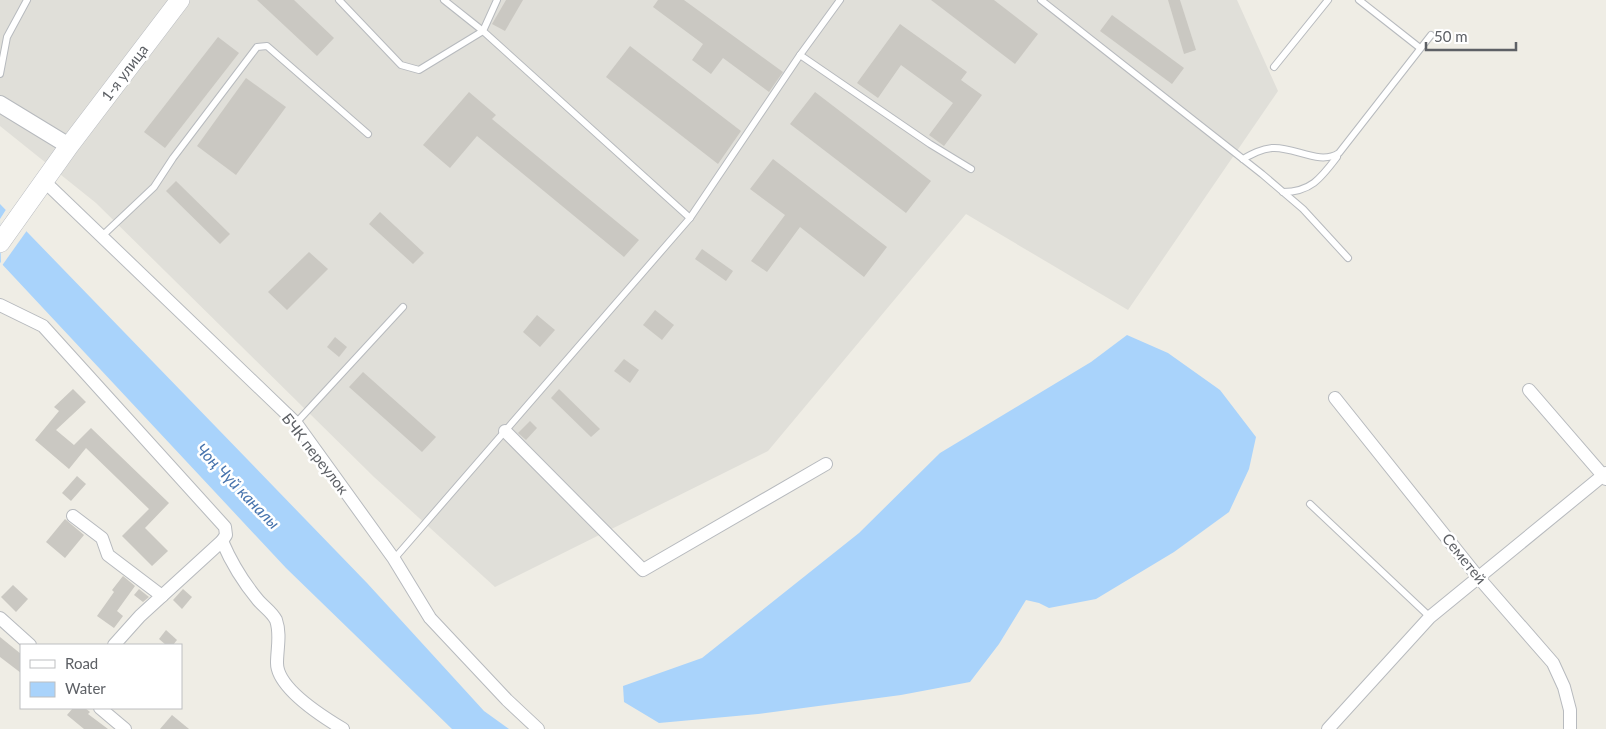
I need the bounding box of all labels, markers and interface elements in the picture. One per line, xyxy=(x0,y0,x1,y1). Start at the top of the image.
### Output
scale bar xyxy=(1426,20,1516,52)
text: 50 m xyxy=(1434,27,1468,45)
street label: 1-я улица xyxy=(97,40,151,104)
street label: БЧК переулок xyxy=(279,409,353,498)
water label: Чоң Чүй каналы xyxy=(193,439,284,532)
street label: Семетей xyxy=(1439,529,1491,587)
legend xyxy=(20,644,182,709)
text: Road xyxy=(65,654,98,672)
text: Water xyxy=(65,679,106,697)

